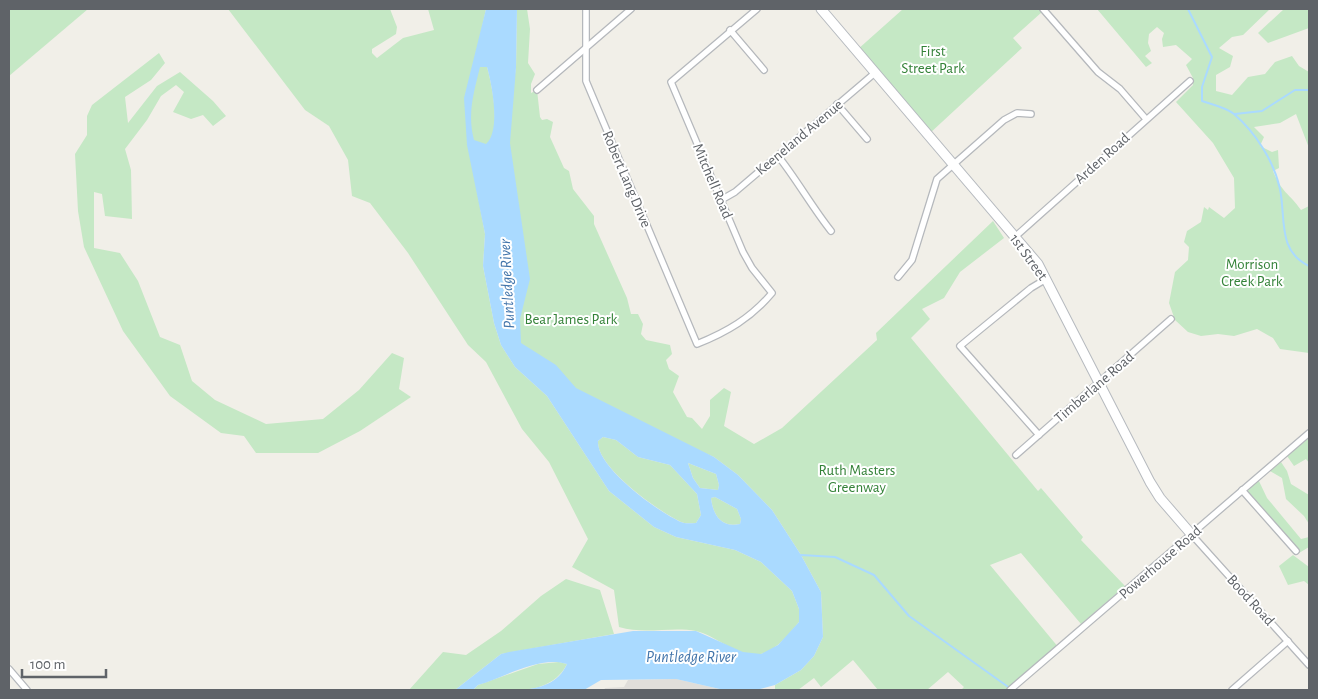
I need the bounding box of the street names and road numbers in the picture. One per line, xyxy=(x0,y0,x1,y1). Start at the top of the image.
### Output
street label: Keeneland Avenue xyxy=(753,97,846,178)
street label: Robert Lang Drive xyxy=(599,129,654,230)
street label: Arden Road xyxy=(1072,130,1133,187)
street label: Mitchell Road xyxy=(690,141,735,221)
street label: 1st Street xyxy=(1007,231,1050,283)
street label: Timberlane Road xyxy=(1052,349,1137,426)
street label: Powerhouse Road xyxy=(1116,523,1205,602)
street label: Bood Road xyxy=(1224,572,1277,629)

